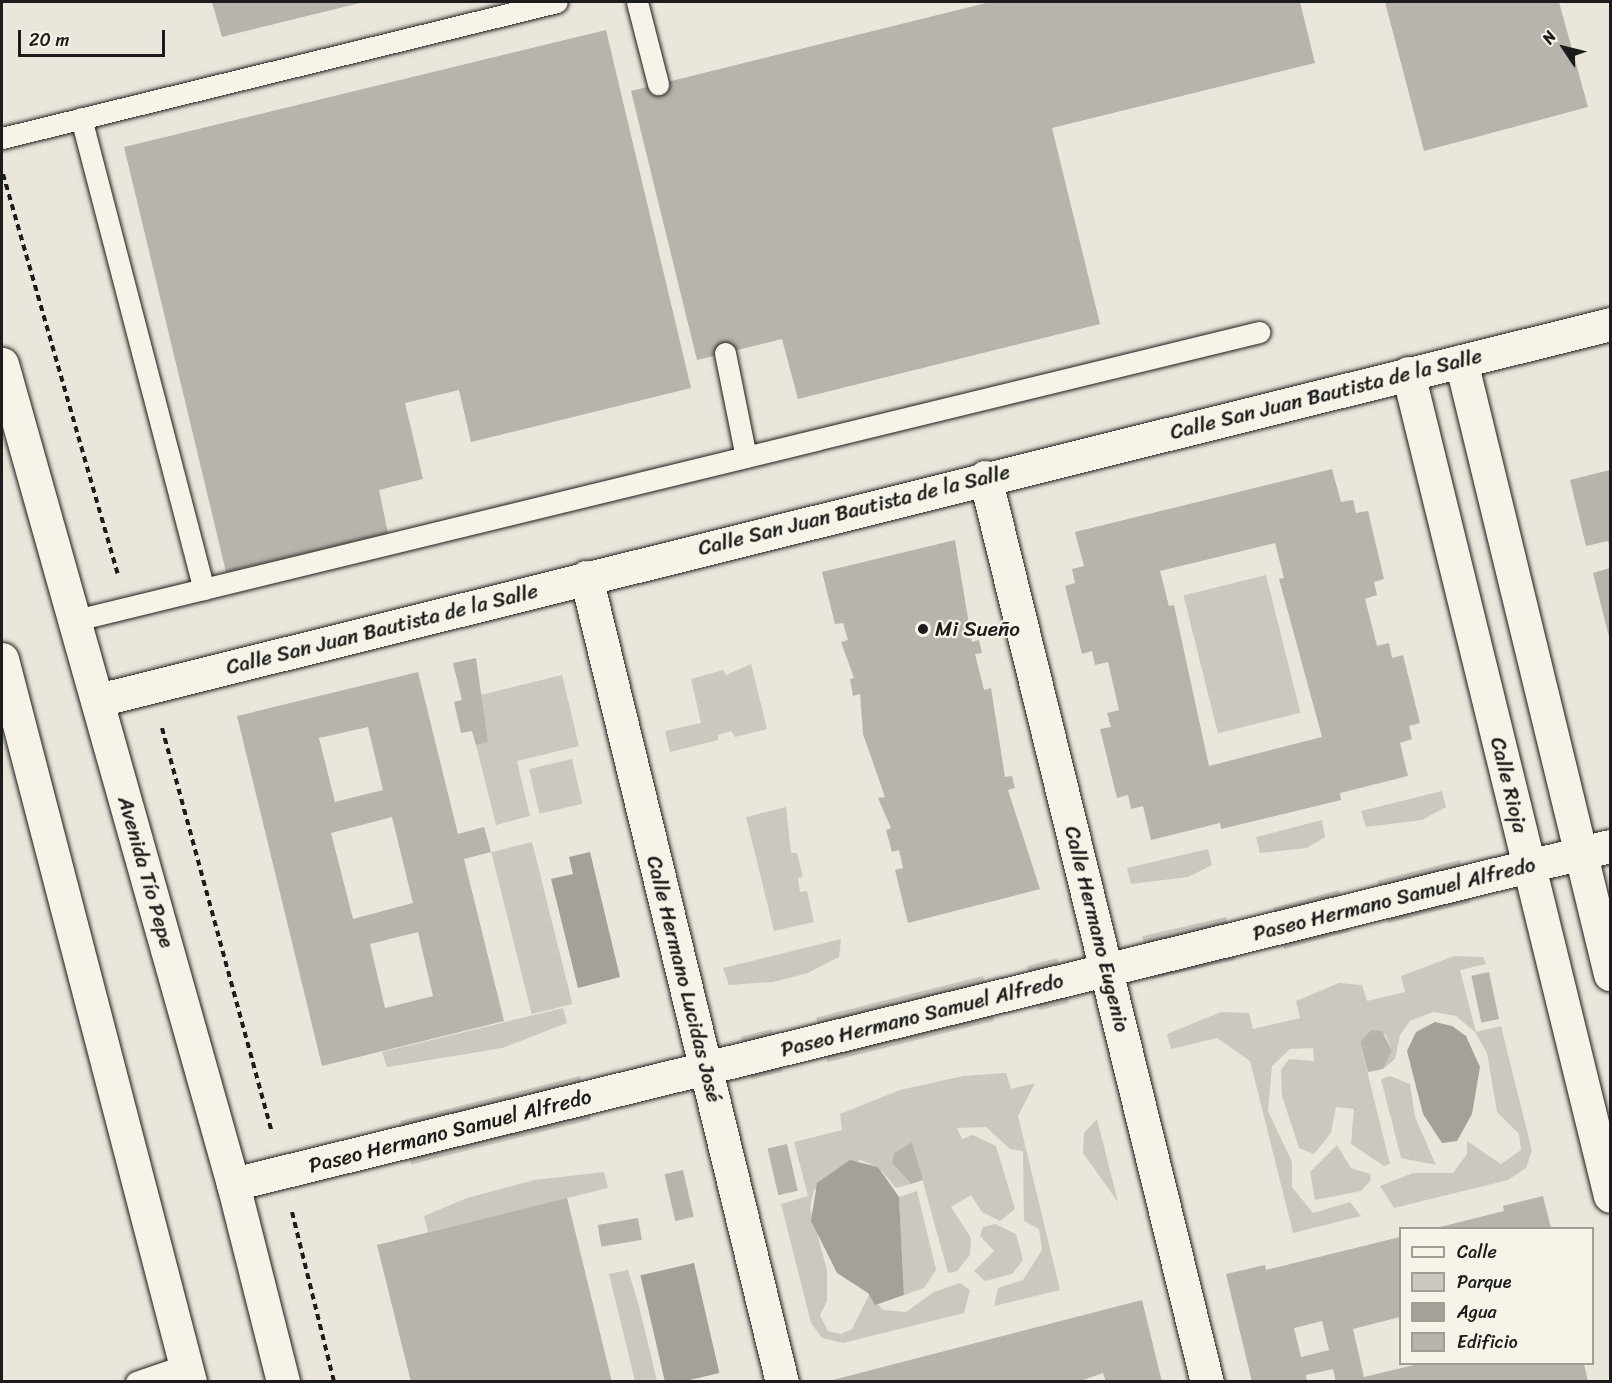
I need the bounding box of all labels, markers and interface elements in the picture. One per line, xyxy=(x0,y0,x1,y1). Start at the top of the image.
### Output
scale bar xyxy=(21,18,168,56)
north arrow xyxy=(1534,18,1594,78)
text: 20 m xyxy=(29,24,69,56)
text: N xyxy=(1534,25,1564,50)
street label: Calle San Juan Bautista de la Salle xyxy=(1167,343,1485,445)
street label: Calle San Juan Bautista de la Salle xyxy=(695,459,1013,561)
street label: Calle San Juan Bautista de la Salle xyxy=(223,578,541,680)
place label: Mi Sueño xyxy=(935,616,1020,642)
marker: Mi Sueño xyxy=(916,622,930,636)
street label: Calle Rioja xyxy=(1485,734,1533,836)
street label: Avenida Tío Pepe xyxy=(112,793,180,951)
street label: Calle Hermano Eugenio xyxy=(1059,823,1135,1035)
street label: Paseo Hermano Samuel Alfredo xyxy=(1250,852,1538,946)
street label: Calle Hermano Lucidas José xyxy=(641,853,727,1105)
street label: Paseo Hermano Samuel Alfredo xyxy=(778,968,1066,1062)
street label: Paseo Hermano Samuel Alfredo xyxy=(306,1084,594,1178)
legend xyxy=(1399,1227,1594,1365)
text: Calle xyxy=(1457,1236,1497,1268)
text: Parque xyxy=(1457,1266,1511,1298)
text: Agua xyxy=(1457,1296,1497,1328)
text: Edificio xyxy=(1457,1326,1518,1358)

